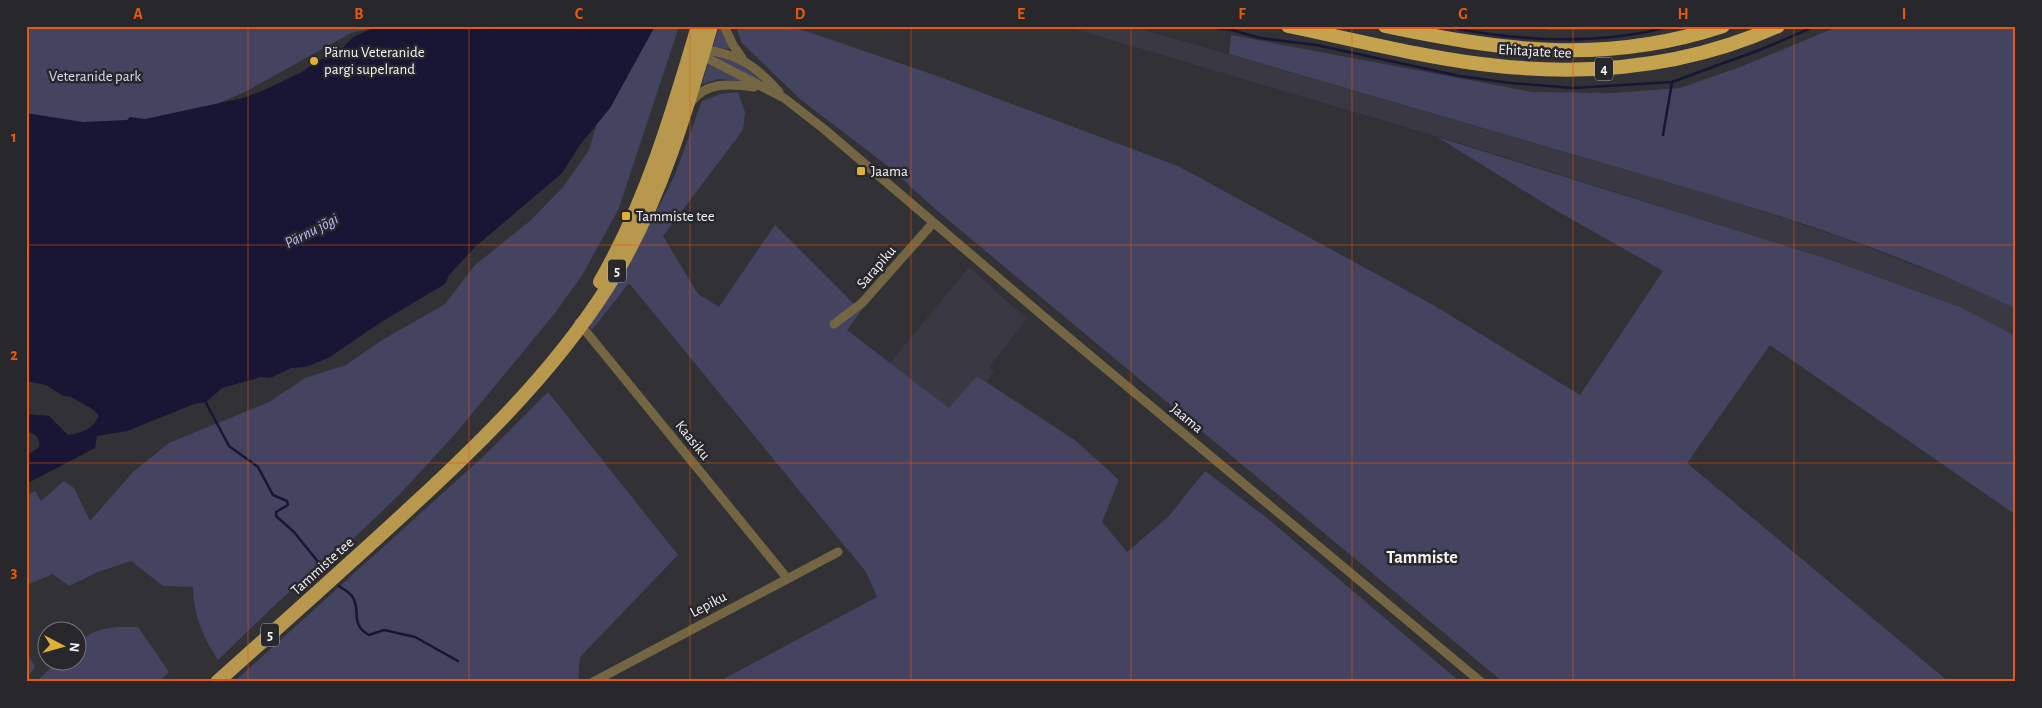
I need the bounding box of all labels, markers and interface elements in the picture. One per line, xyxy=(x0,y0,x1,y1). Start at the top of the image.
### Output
text: A xyxy=(133,6,143,22)
text: B xyxy=(354,6,364,22)
text: C xyxy=(575,6,584,22)
text: D xyxy=(795,6,806,22)
text: E xyxy=(1017,6,1025,22)
text: F xyxy=(1238,6,1246,22)
text: G xyxy=(1458,6,1468,22)
text: H xyxy=(1677,6,1689,22)
text: I xyxy=(1902,6,1906,22)
street label: Ehitajate tee xyxy=(1498,42,1572,61)
place label: Pärnu Veteranide pargi supelrand xyxy=(324,45,425,77)
marker: Pärnu Veteranide pargi supelrand xyxy=(308,55,320,67)
road number: 4 xyxy=(1595,58,1613,80)
park label: Veteranide park xyxy=(49,69,141,84)
text: 1 xyxy=(11,129,17,145)
place label: Jaama xyxy=(871,164,908,179)
marker: Jaama xyxy=(855,165,867,177)
place label: Tammiste tee xyxy=(636,209,715,224)
water label: Pärnu jõgi xyxy=(282,210,342,252)
marker: Tammiste tee xyxy=(620,210,632,222)
street label: Sarapiku xyxy=(854,243,899,291)
road number: 5 xyxy=(608,260,626,282)
text: 2 xyxy=(10,347,18,363)
street label: Jaama xyxy=(1168,401,1206,436)
street label: Kaasiku xyxy=(672,418,713,463)
street label: Tammiste tee xyxy=(288,534,357,598)
district label: Tammiste xyxy=(1386,549,1458,567)
text: 3 xyxy=(11,564,18,580)
street label: Lepiku xyxy=(688,589,729,620)
north arrow xyxy=(38,620,88,670)
road number: 5 xyxy=(261,624,279,646)
text: N xyxy=(66,642,81,653)

